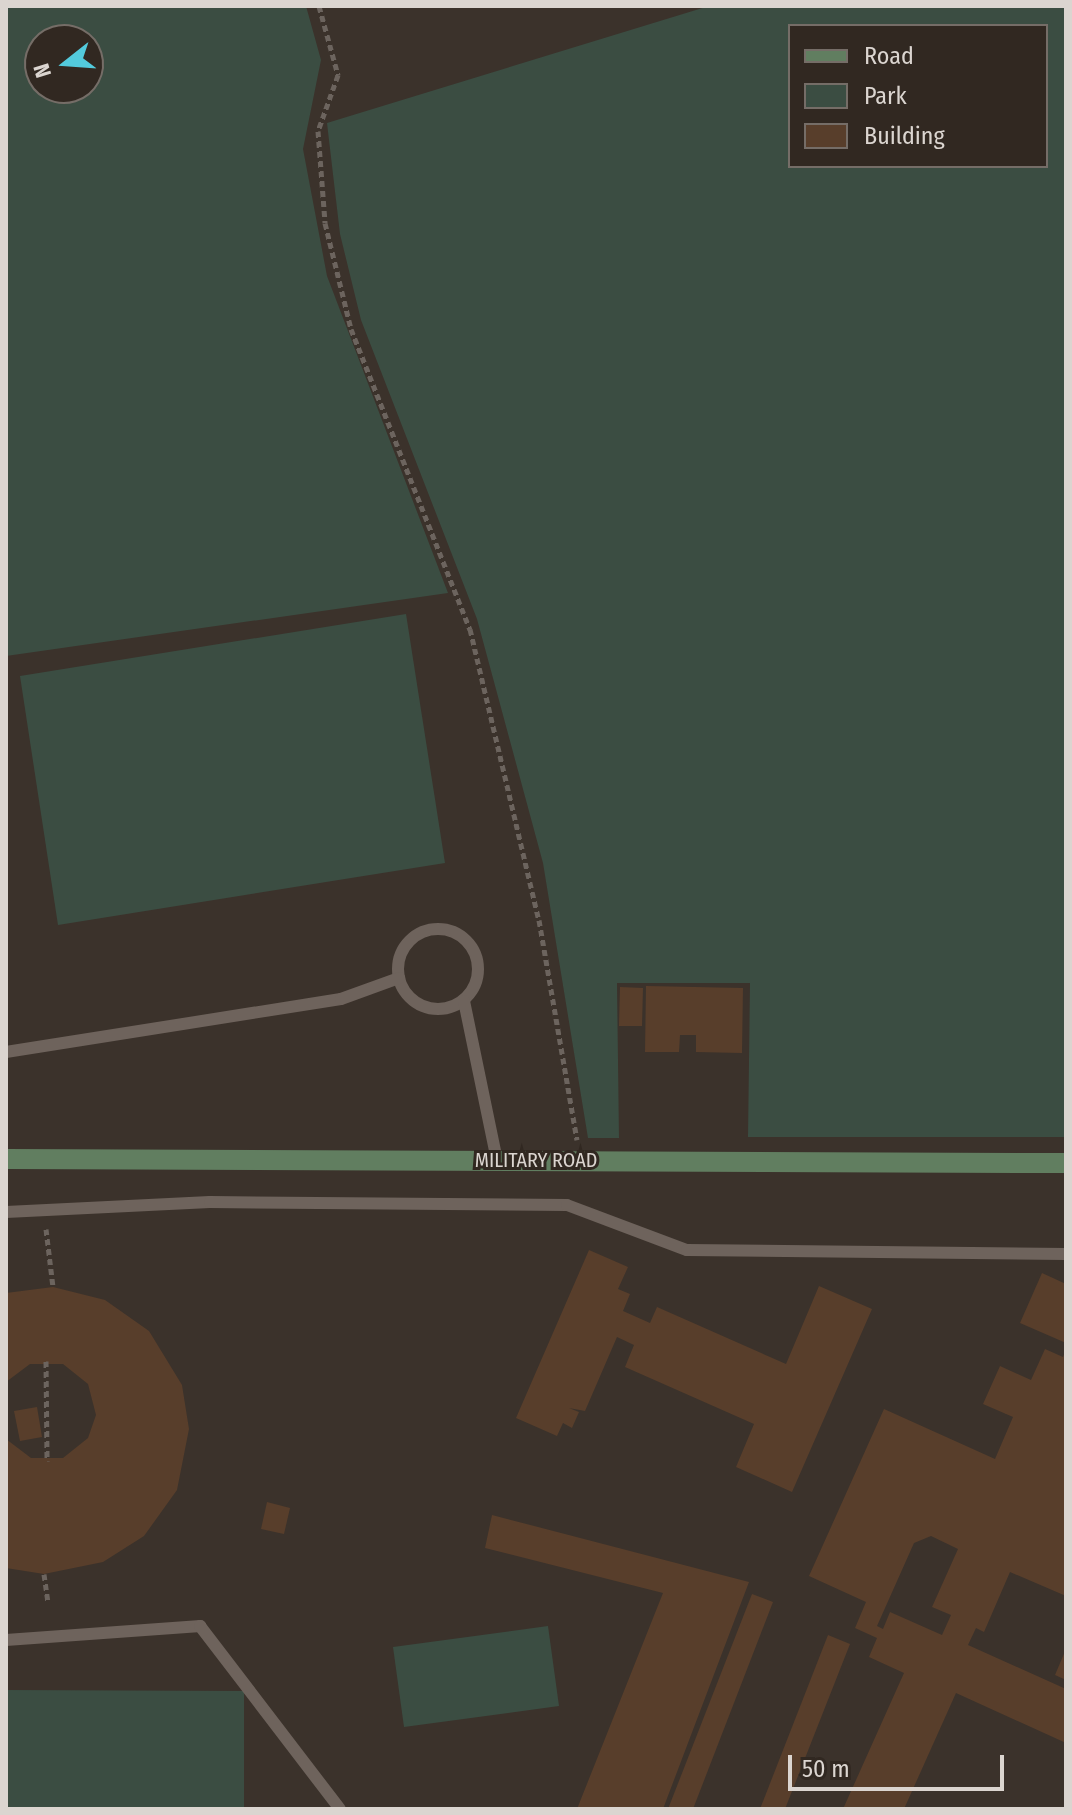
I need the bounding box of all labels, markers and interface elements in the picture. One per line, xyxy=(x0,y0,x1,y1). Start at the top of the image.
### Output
north arrow xyxy=(24,24,104,104)
legend xyxy=(788,24,1048,168)
text: Road xyxy=(864,42,914,70)
text: N xyxy=(28,60,57,81)
text: Park xyxy=(864,82,907,110)
text: Building xyxy=(864,122,945,150)
street label: MILITARY ROAD xyxy=(475,1148,597,1172)
scale bar xyxy=(792,1739,1008,1789)
text: 50 m xyxy=(802,1755,850,1783)

